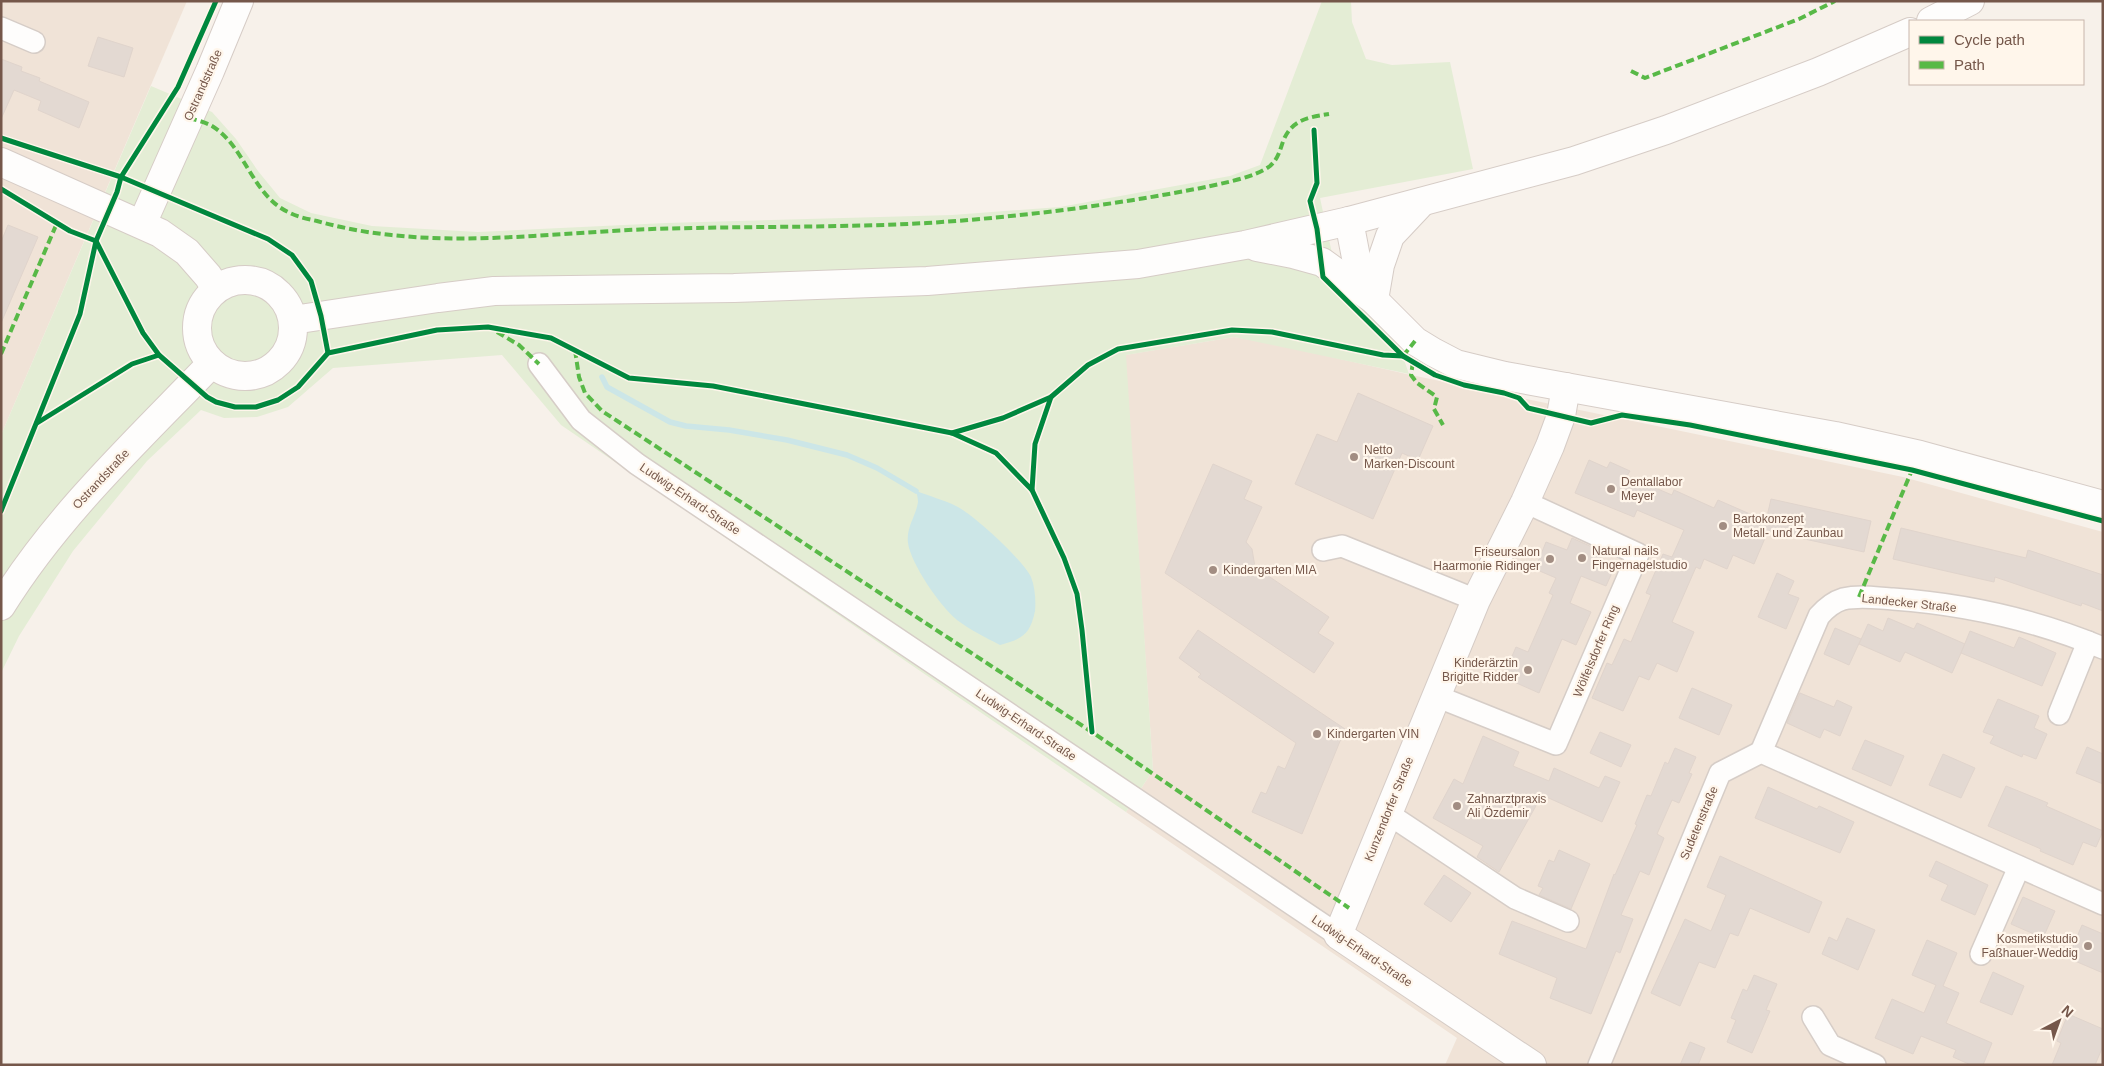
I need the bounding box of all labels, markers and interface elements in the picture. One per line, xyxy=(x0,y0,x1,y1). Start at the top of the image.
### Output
legend xyxy=(1909,20,2084,85)
text: Cycle path xyxy=(1954,31,2025,48)
street label: Ostrandstraße xyxy=(181,47,225,123)
text: Path xyxy=(1954,56,1985,73)
place label: Netto Marken-Discount xyxy=(1364,443,1455,471)
street label: Ostrandstraße xyxy=(70,446,132,512)
marker: Netto Marken-Discount xyxy=(1348,451,1360,463)
street label: Ludwig-Erhard-Straße xyxy=(637,460,743,538)
place label: Dentallabor Meyer xyxy=(1621,475,1682,503)
marker: Dentallabor Meyer xyxy=(1605,483,1617,495)
place label: Bartokonzept Metall- und Zaunbau xyxy=(1733,512,1843,540)
marker: Bartokonzept Metall- und Zaunbau xyxy=(1717,520,1729,532)
place label: Natural nails Fingernagelstudio xyxy=(1592,544,1688,572)
place label: Friseursalon Haarmonie Ridinger xyxy=(1433,545,1540,573)
marker: Natural nails Fingernagelstudio xyxy=(1576,552,1588,564)
marker: Friseursalon Haarmonie Ridinger xyxy=(1544,553,1556,565)
place label: Kindergarten MIA xyxy=(1223,563,1316,577)
marker: Kindergarten MIA xyxy=(1207,564,1219,576)
street label: Landecker Straße xyxy=(1861,591,1957,615)
street label: Wölfelsdorfer Ring xyxy=(1570,603,1622,699)
place label: Kinderärztin Brigitte Ridder xyxy=(1442,656,1518,684)
marker: Kinderärztin Brigitte Ridder xyxy=(1522,664,1534,676)
street label: Ludwig-Erhard-Straße xyxy=(973,686,1079,764)
place label: Kindergarten VIN xyxy=(1327,727,1419,741)
marker: Kindergarten VIN xyxy=(1311,728,1323,740)
street label: Kunzendorfer Straße xyxy=(1362,754,1416,863)
street label: Sudetenstraße xyxy=(1677,784,1721,862)
place label: Zahnarztpraxis Ali Özdemir xyxy=(1467,792,1546,820)
marker: Zahnarztpraxis Ali Özdemir xyxy=(1451,800,1463,812)
street label: Ludwig-Erhard-Straße xyxy=(1309,912,1415,990)
place label: Kosmetikstudio Faßhauer-Weddig xyxy=(1982,932,2078,960)
marker: Kosmetikstudio Faßhauer-Weddig xyxy=(2082,940,2094,952)
north arrow xyxy=(2034,996,2084,1046)
text: N xyxy=(2058,1002,2077,1021)

